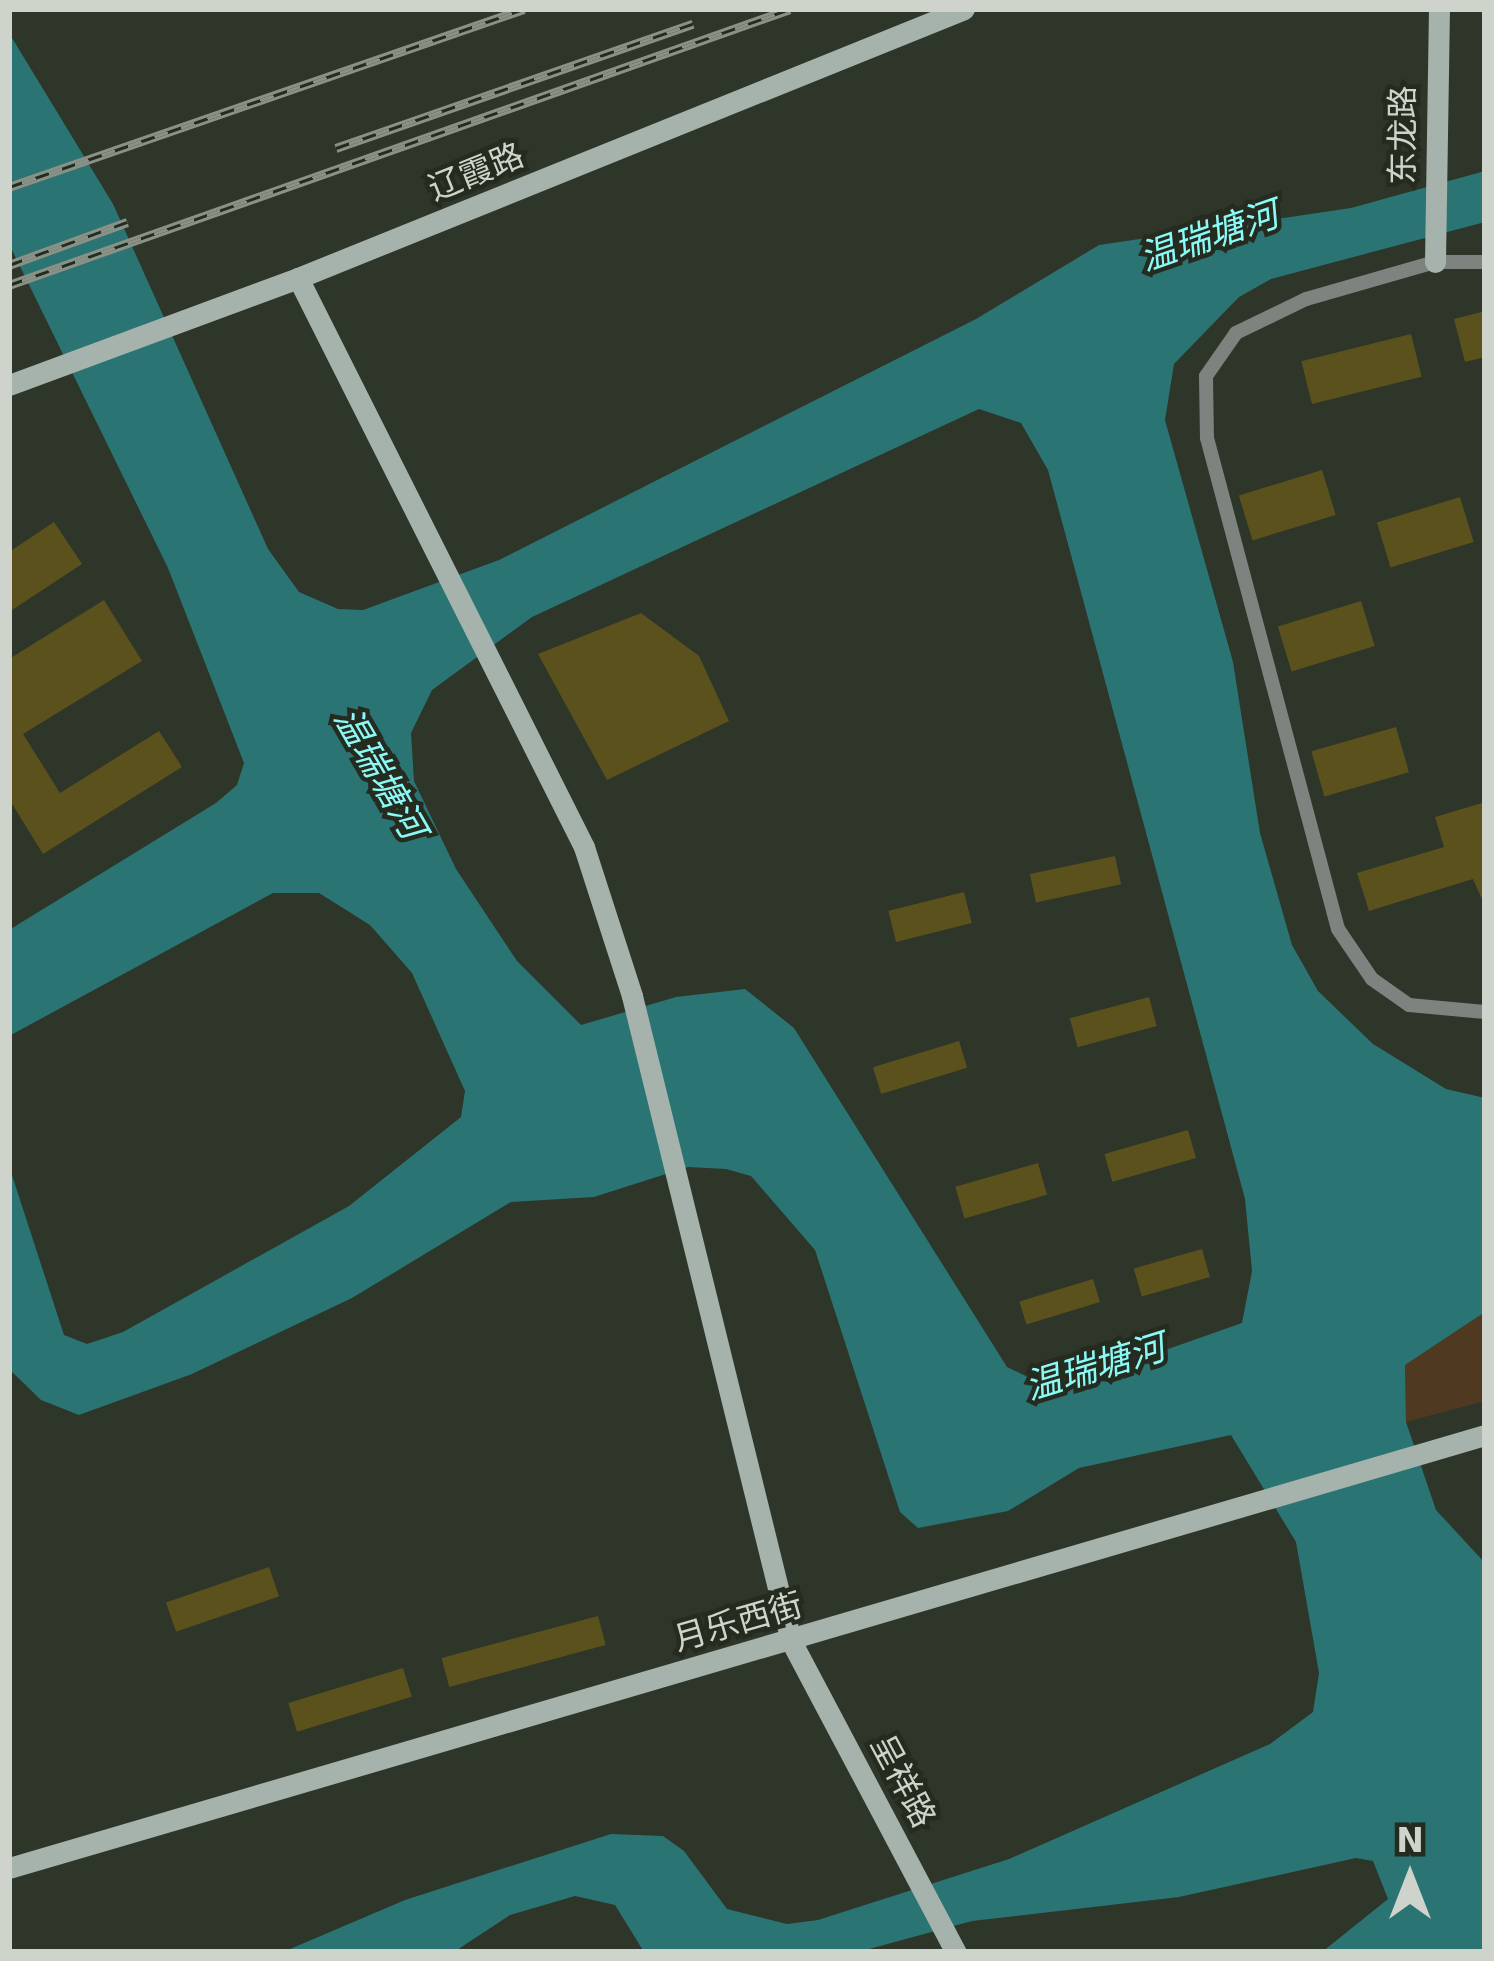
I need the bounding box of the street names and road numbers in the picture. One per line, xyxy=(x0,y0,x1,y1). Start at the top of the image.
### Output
street label: 东龙路 xyxy=(1383,86,1423,184)
street label: 辽霞路 xyxy=(423,135,529,209)
street label: 月乐西街 xyxy=(669,1585,807,1659)
street label: 呈祥路 xyxy=(862,1728,944,1834)

